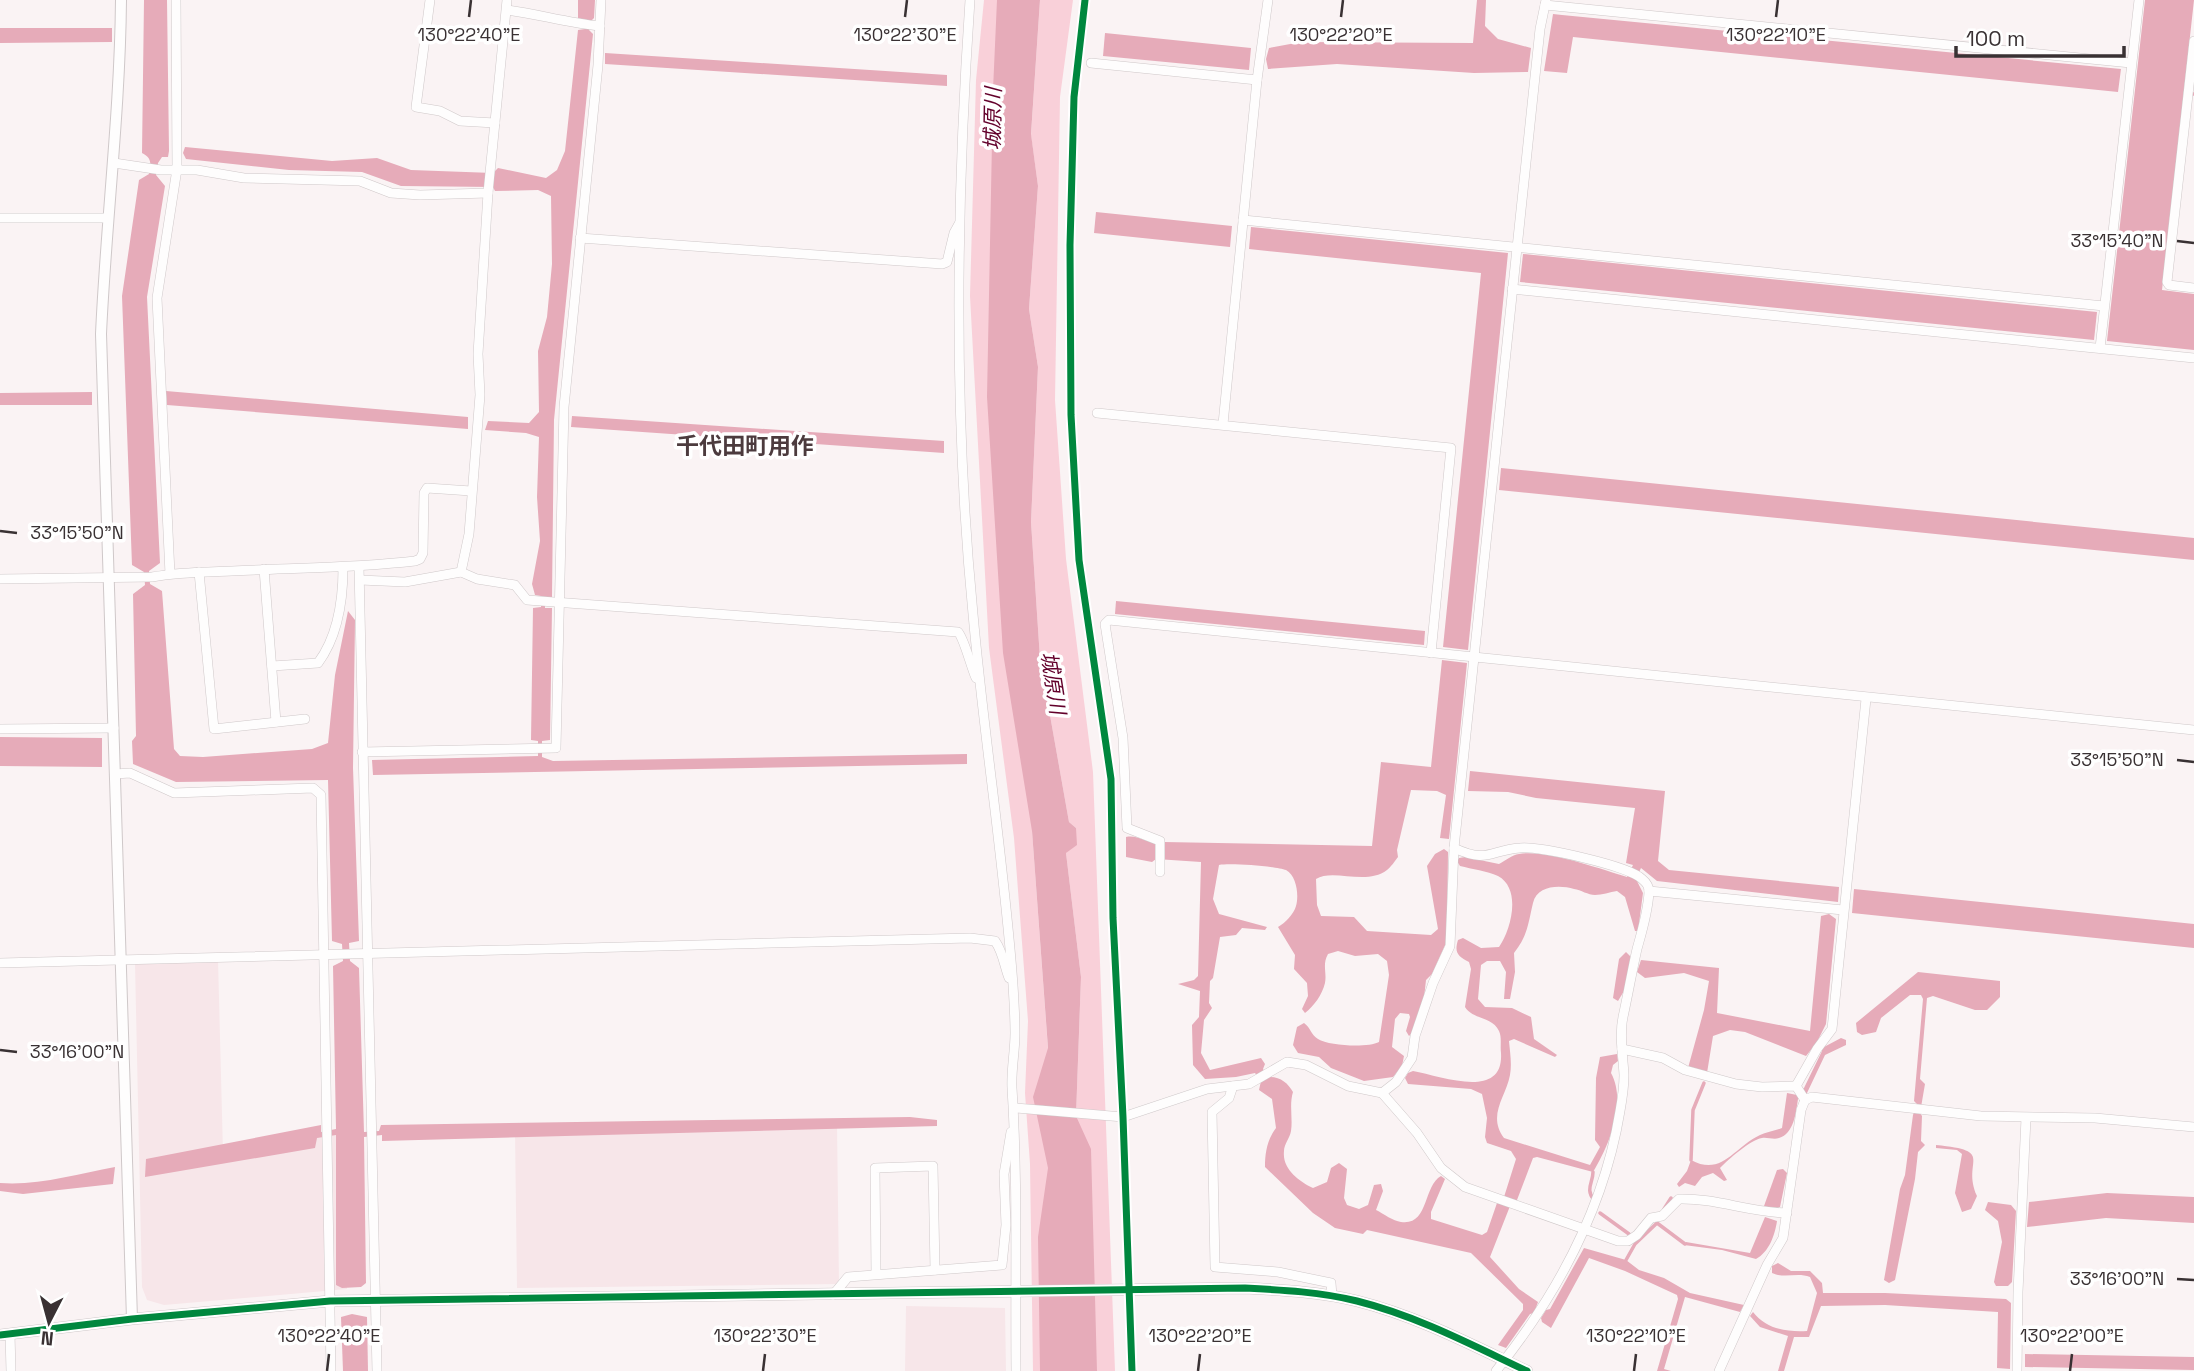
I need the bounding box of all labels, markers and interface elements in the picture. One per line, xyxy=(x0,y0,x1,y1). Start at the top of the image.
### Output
scale bar xyxy=(1956,14,2124,58)
text: 130°22'40"E xyxy=(418,23,520,46)
text: 130°22'30"E xyxy=(853,23,957,46)
text: 130°22'20"E xyxy=(1289,23,1393,46)
text: 130°22'10"E xyxy=(1726,23,1826,46)
text: 100 m xyxy=(1966,25,2025,52)
water label: 城原川 xyxy=(978,85,1007,151)
text: 33°15'40"N xyxy=(2070,229,2164,252)
district label: 千代田町用作 xyxy=(676,431,814,461)
text: 33°15'50"N xyxy=(30,521,124,544)
water label: 城原川 xyxy=(1035,650,1072,718)
text: 33°15'50"N xyxy=(2070,748,2164,771)
text: 33°16'00"N xyxy=(30,1040,124,1063)
text: 33°16'00"N xyxy=(2070,1267,2164,1290)
north arrow xyxy=(14,1287,84,1357)
text: 130°22'40"E xyxy=(278,1324,380,1347)
text: 130°22'30"E xyxy=(713,1324,817,1347)
text: 130°22'20"E xyxy=(1148,1324,1252,1347)
text: 130°22'10"E xyxy=(1586,1324,1686,1347)
text: 130°22'00"E xyxy=(2020,1324,2124,1347)
text: N xyxy=(40,1325,55,1352)

